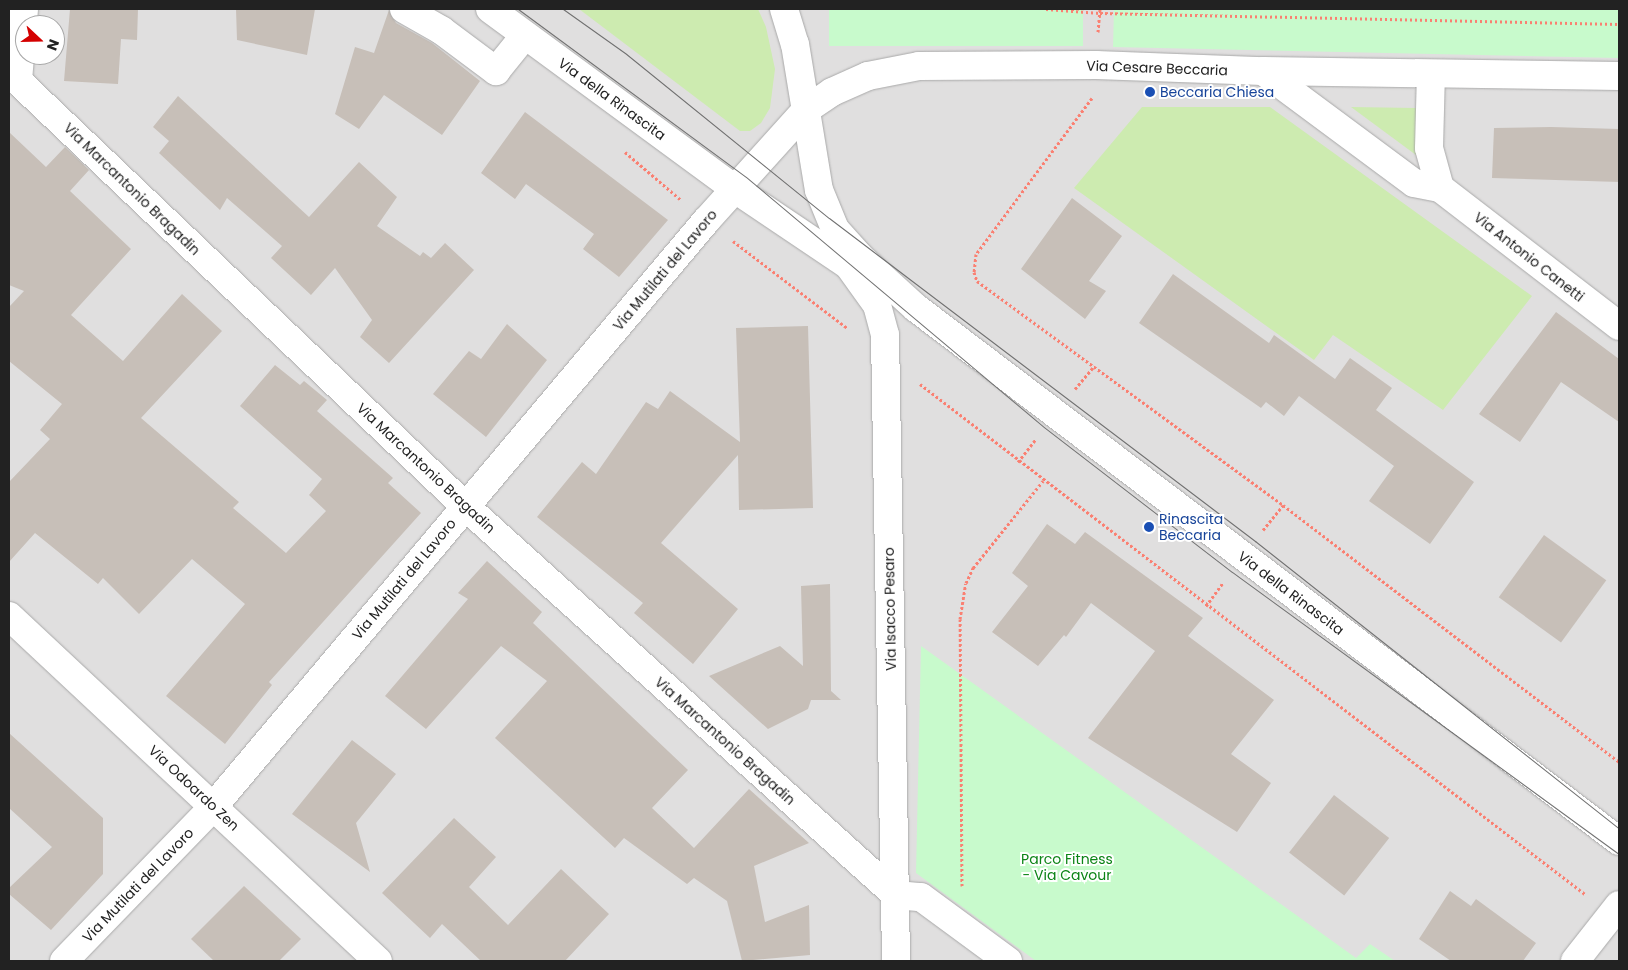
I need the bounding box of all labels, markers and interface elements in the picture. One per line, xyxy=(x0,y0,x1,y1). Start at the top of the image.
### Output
north arrow xyxy=(15,15,65,65)
text: N xyxy=(42,37,64,54)
street label: Via della Rinascita xyxy=(555,54,669,144)
street label: Via Cesare Beccaria xyxy=(1086,57,1228,79)
place label: Beccaria Chiesa xyxy=(1160,84,1274,100)
marker: Beccaria Chiesa xyxy=(1144,86,1156,98)
street label: Via Marcantonio Bragadin xyxy=(60,119,204,259)
street label: Via Mutilati del Lavoro xyxy=(609,206,721,334)
street label: Via Antonio Canetti xyxy=(1471,209,1587,305)
street label: Via Marcantonio Bragadin xyxy=(353,399,499,537)
place label: Rinascita Beccaria xyxy=(1159,511,1223,544)
street label: Via Mutilati del Lavoro xyxy=(348,515,460,643)
marker: Rinascita Beccaria xyxy=(1143,521,1155,533)
street label: Via Isacco Pesaro xyxy=(881,547,899,671)
street label: Via della Rinascita xyxy=(1235,548,1347,638)
street label: Via Marcantonio Bragadin xyxy=(651,674,799,808)
street label: Via Odoardo Zen xyxy=(145,742,243,834)
street label: Via Mutilati del Lavoro xyxy=(79,824,197,946)
park label: Parco Fitness - Via Cavour xyxy=(1021,851,1113,884)

